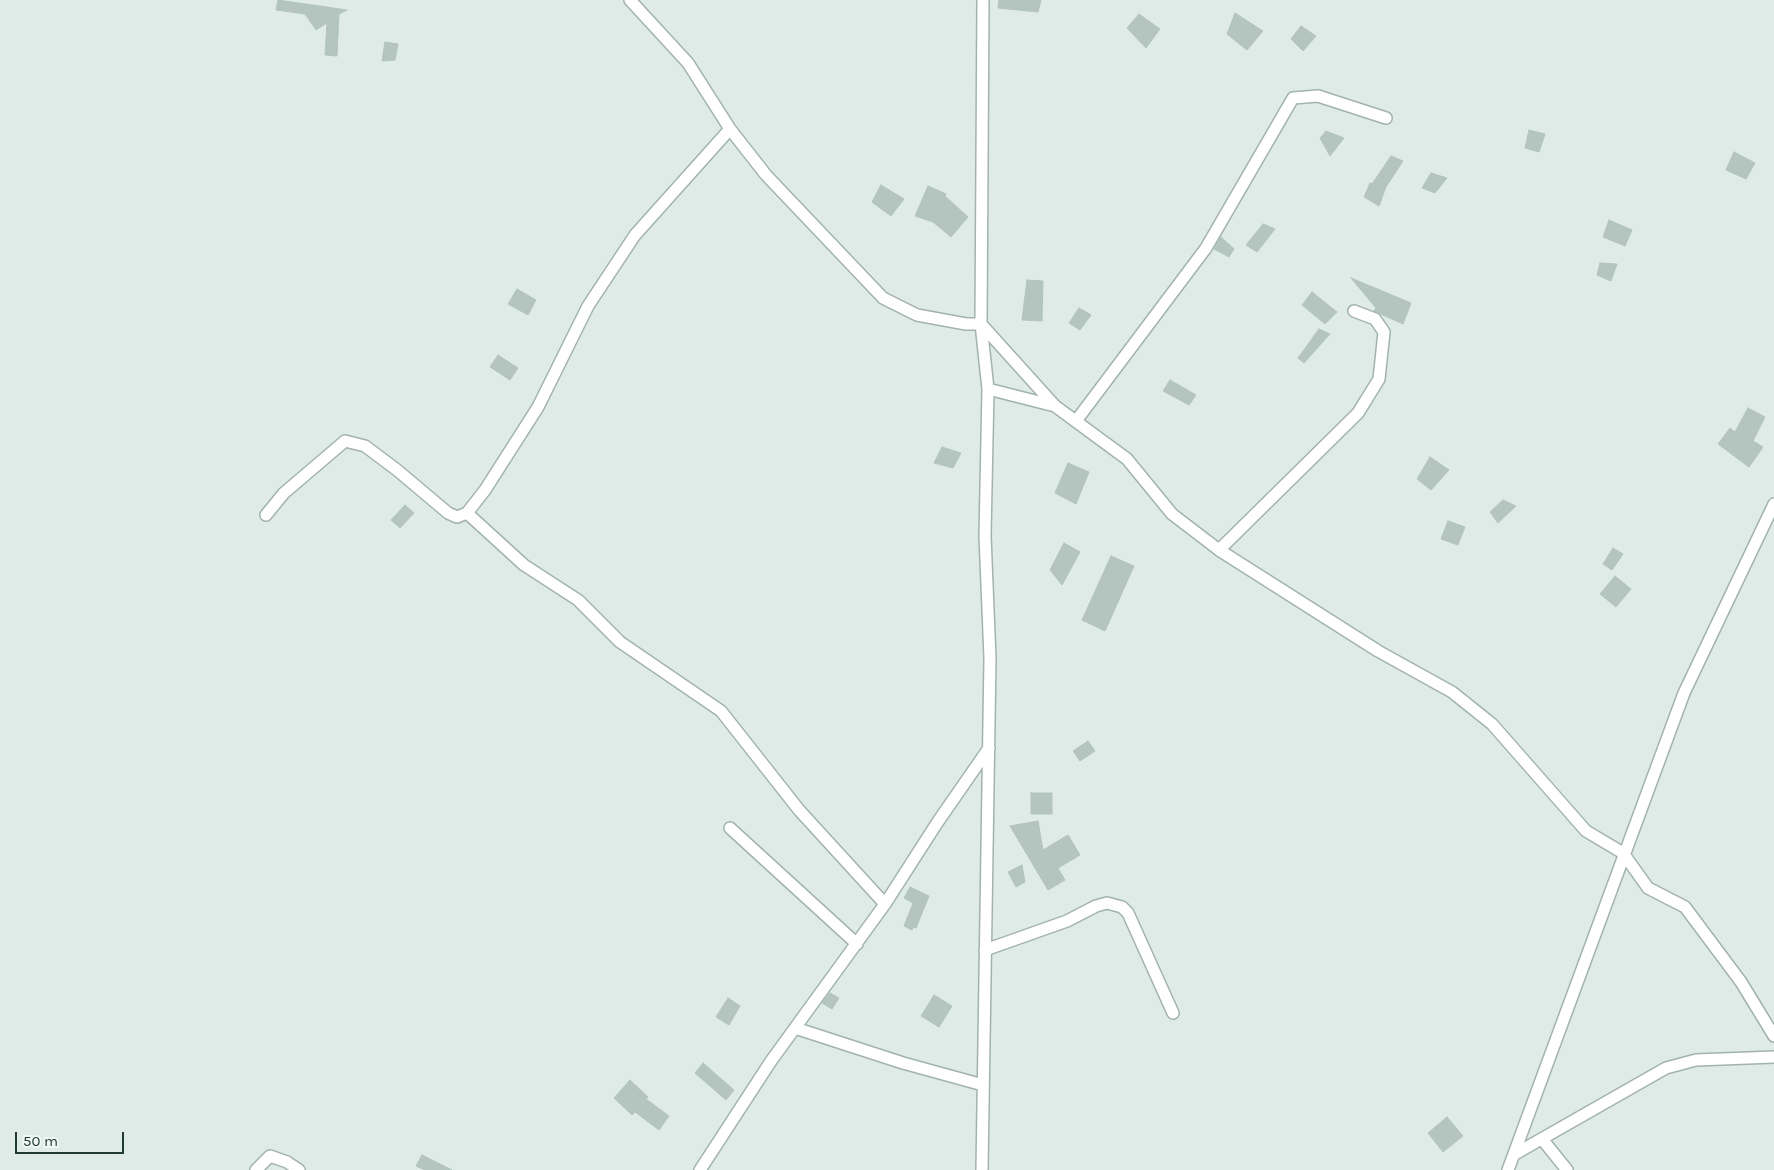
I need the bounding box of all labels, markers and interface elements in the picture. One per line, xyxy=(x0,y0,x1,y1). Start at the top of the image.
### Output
scale bar xyxy=(18,1122,126,1154)
text: 50 m xyxy=(23,1132,58,1150)

